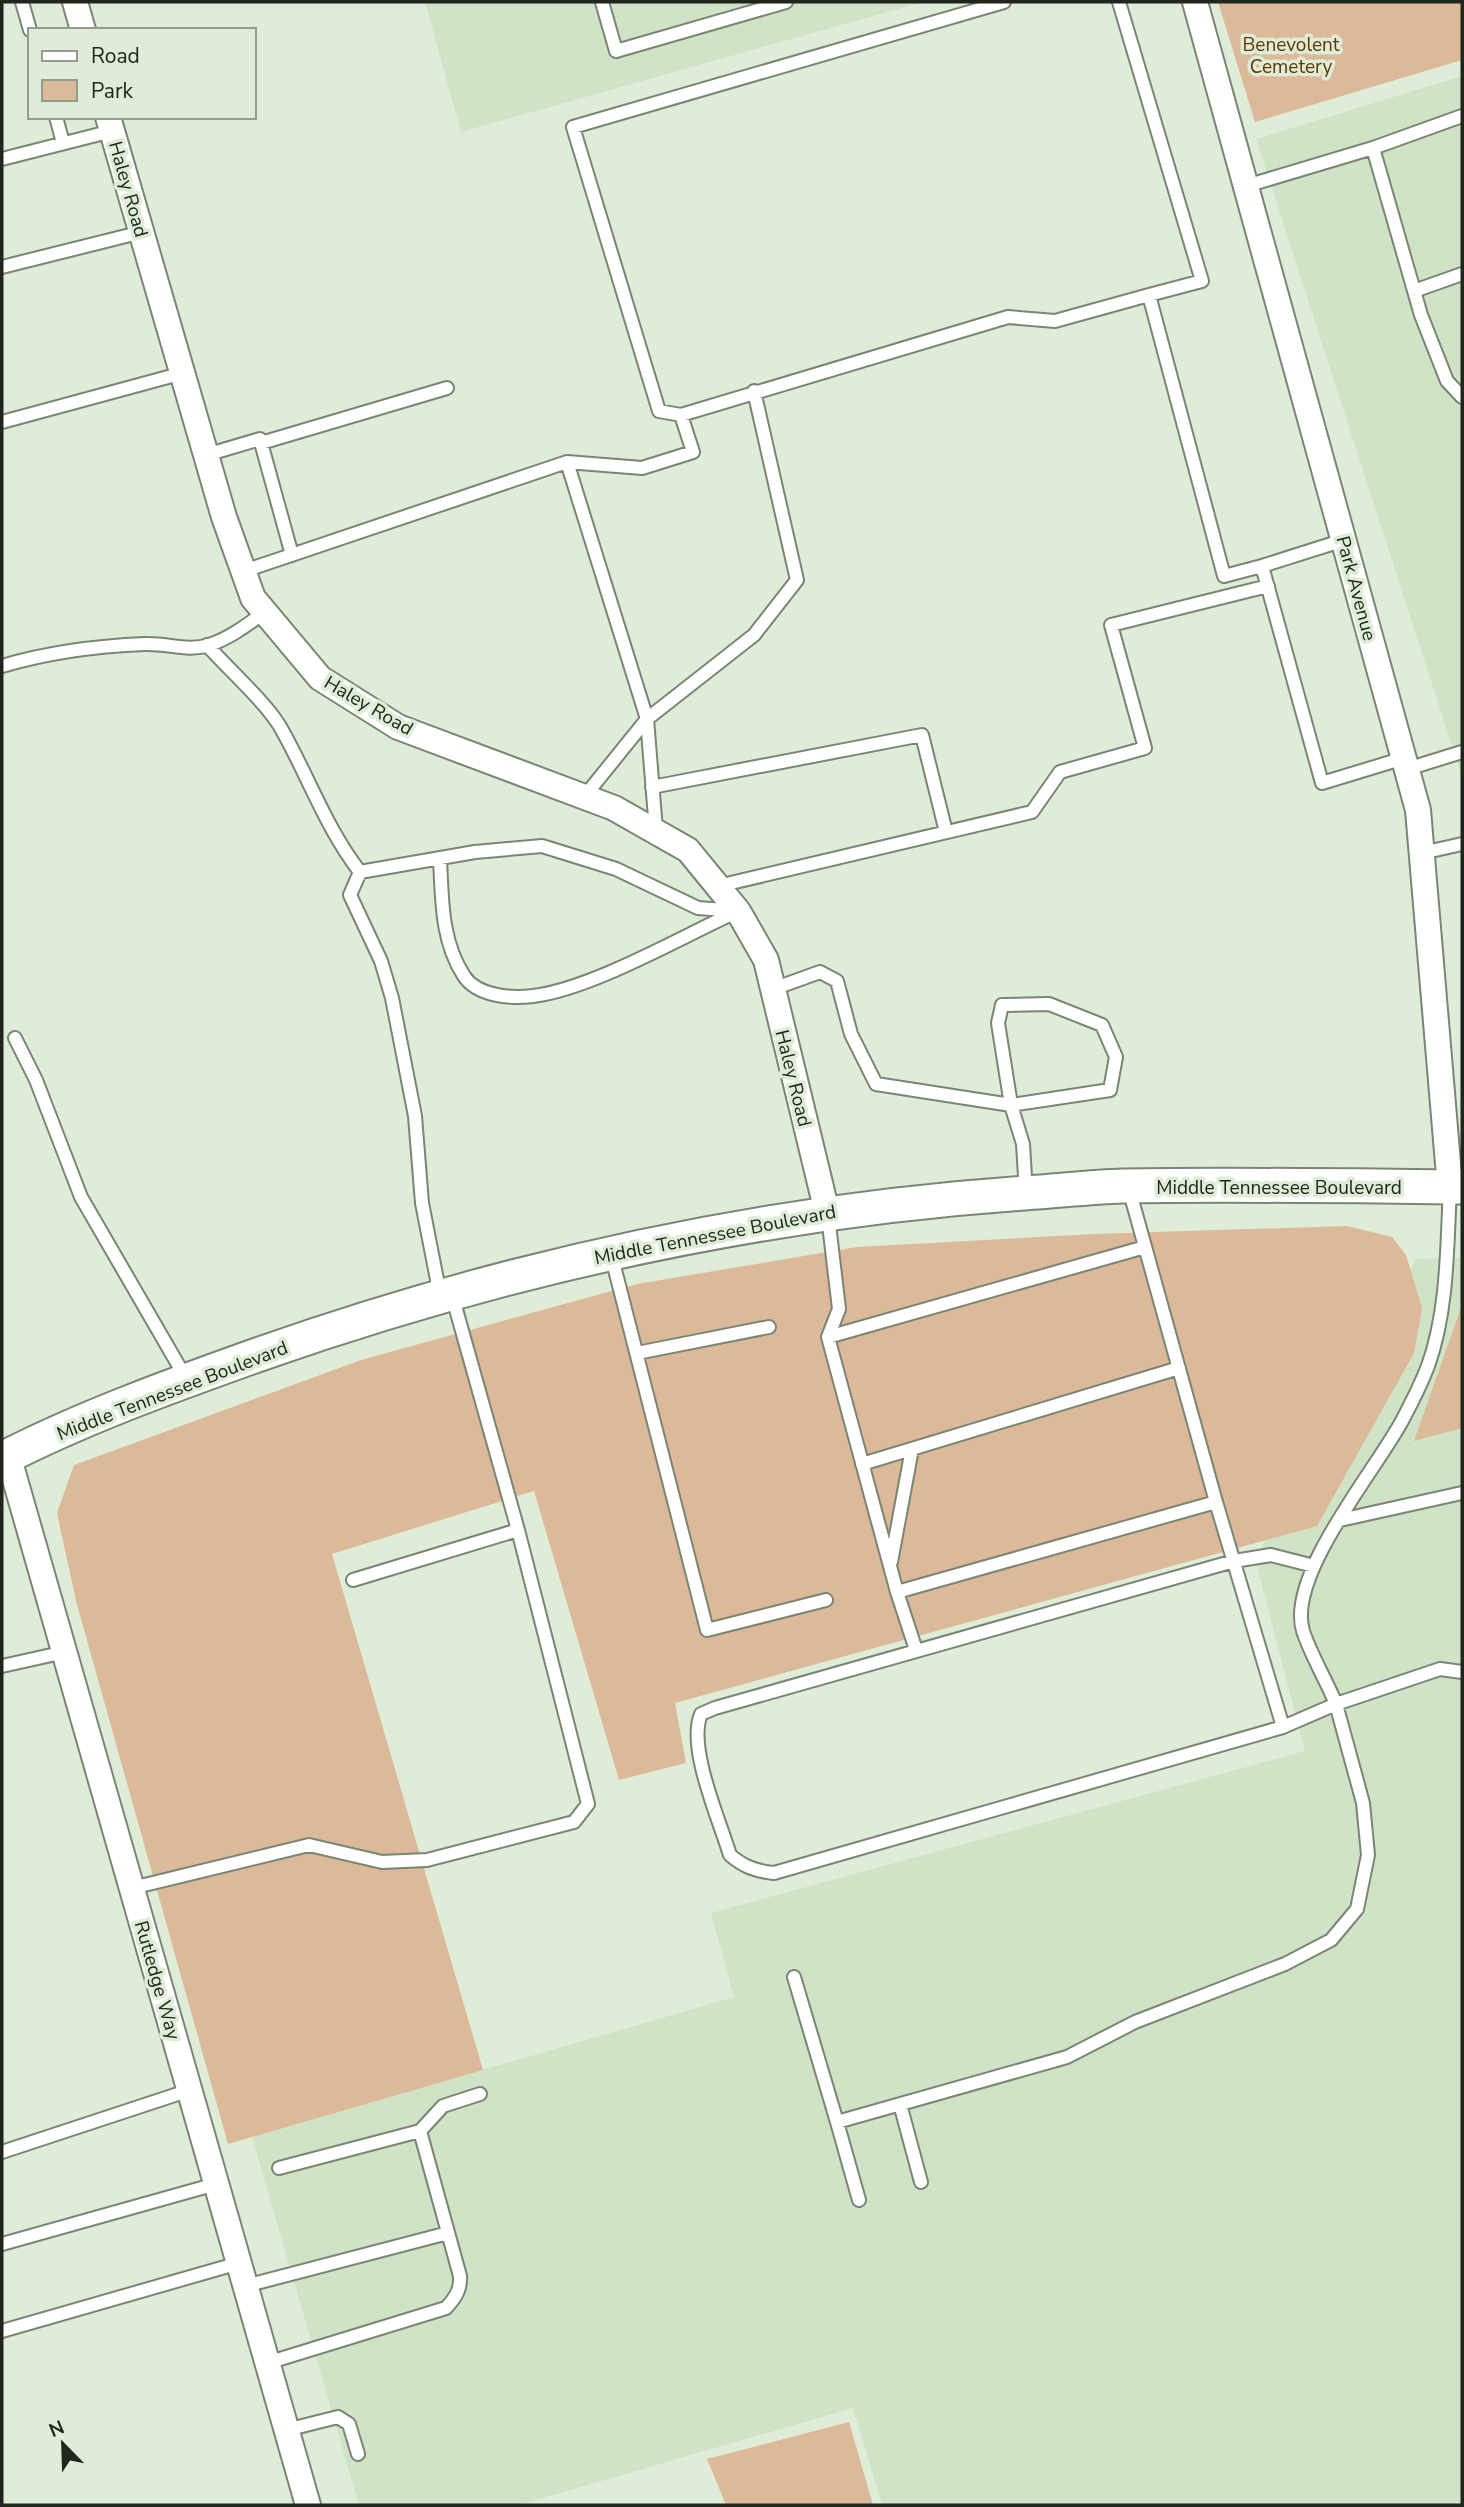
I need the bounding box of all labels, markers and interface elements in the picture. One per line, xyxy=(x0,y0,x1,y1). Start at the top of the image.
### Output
legend xyxy=(28,28,256,119)
park label: Benevolent Cemetery xyxy=(1242,32,1340,80)
text: Road xyxy=(91,42,140,70)
text: Park xyxy=(91,77,133,105)
street label: Haley Road xyxy=(102,138,154,240)
street label: Park Avenue xyxy=(1330,533,1383,644)
street label: Haley Road xyxy=(319,670,418,742)
street label: Haley Road xyxy=(768,1027,818,1129)
street label: Middle Tennessee Boulevard xyxy=(1156,1175,1402,1201)
street label: Middle Tennessee Boulevard xyxy=(592,1199,838,1271)
street label: Middle Tennessee Boulevard xyxy=(53,1335,292,1447)
street label: Rutledge Way xyxy=(128,1918,186,2043)
north arrow xyxy=(28,2409,98,2479)
text: N xyxy=(45,2415,68,2444)

